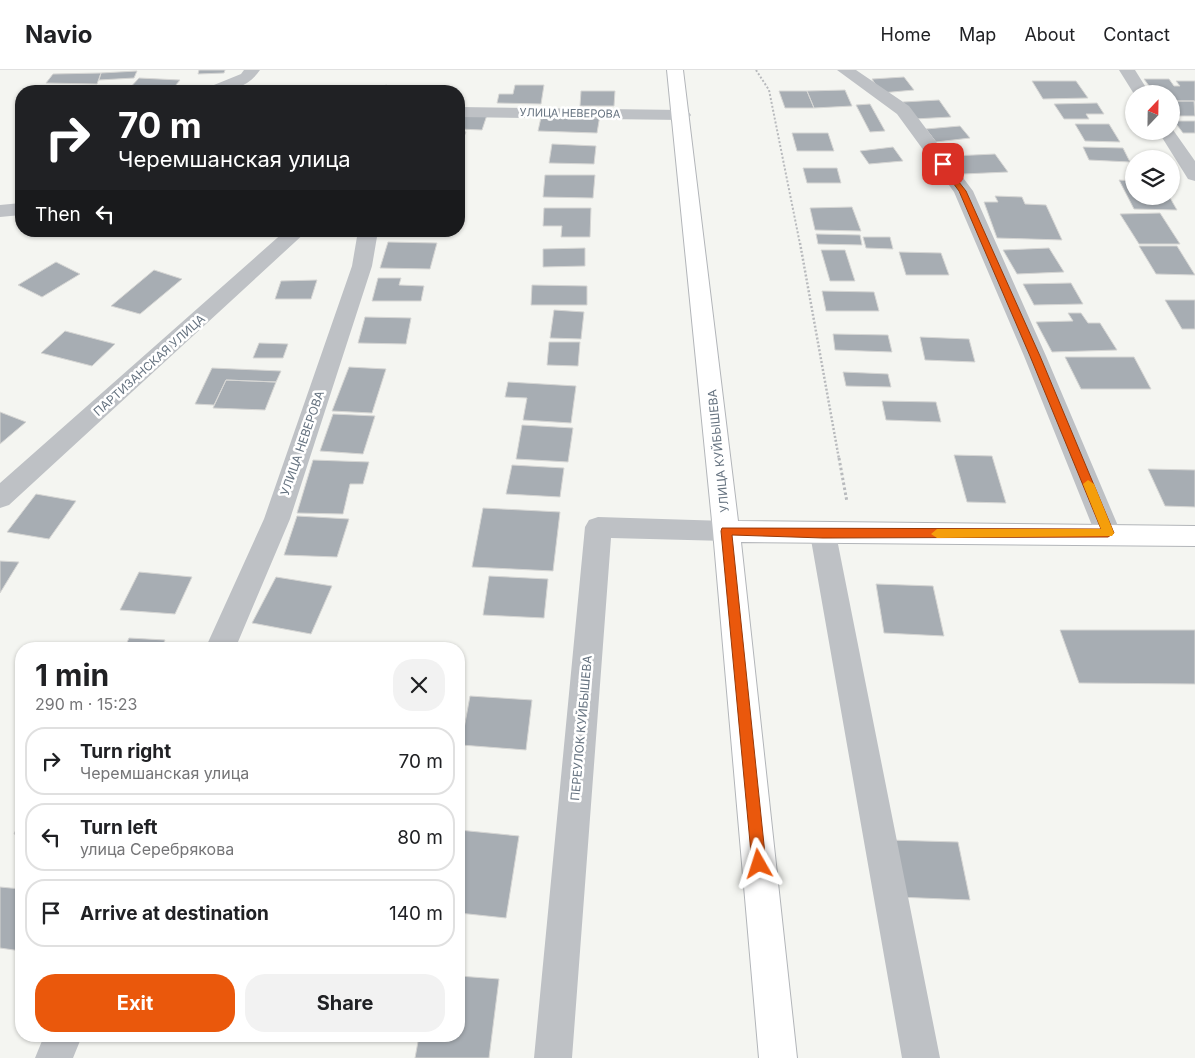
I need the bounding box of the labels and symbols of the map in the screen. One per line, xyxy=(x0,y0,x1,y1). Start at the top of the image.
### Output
north arrow xyxy=(1125,85,1180,140)
street label: УЛИЦА НЕВЕРОВА xyxy=(519,105,621,121)
pin xyxy=(922,143,964,185)
street label: ПАРТИЗАНСКАЯ УЛИЦА xyxy=(90,311,208,419)
street label: УЛИЦА НЕВЕРОВА xyxy=(277,389,327,497)
street label: УЛИЦА КУЙБЫШЕВА xyxy=(704,389,732,513)
street label: ПЕРЕУЛОК КУЙБЫШЕВА xyxy=(567,655,595,801)
position arrow xyxy=(732,837,784,889)

